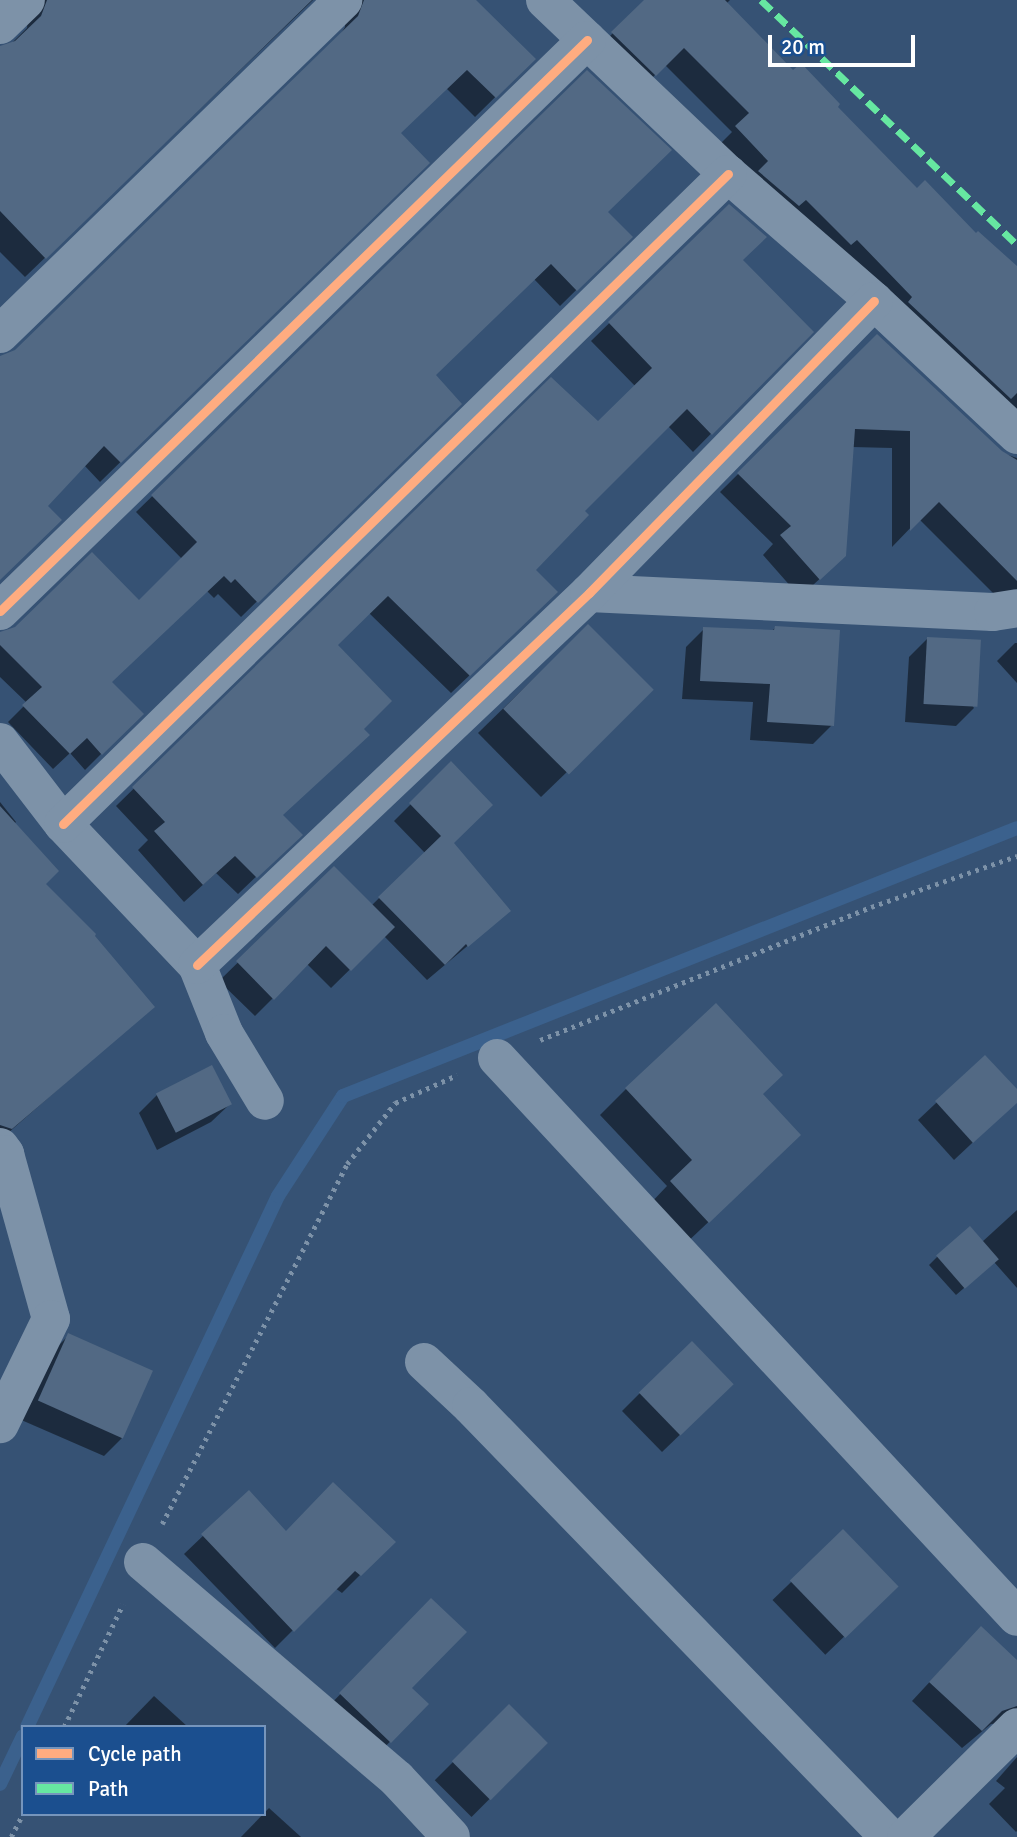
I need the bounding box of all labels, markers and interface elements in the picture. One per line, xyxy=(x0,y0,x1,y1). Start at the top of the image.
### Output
scale bar xyxy=(772,21,919,65)
text: 20 m xyxy=(781,34,825,60)
legend xyxy=(21,1725,266,1816)
text: Cycle path xyxy=(88,1741,182,1767)
text: Path xyxy=(88,1776,129,1802)

